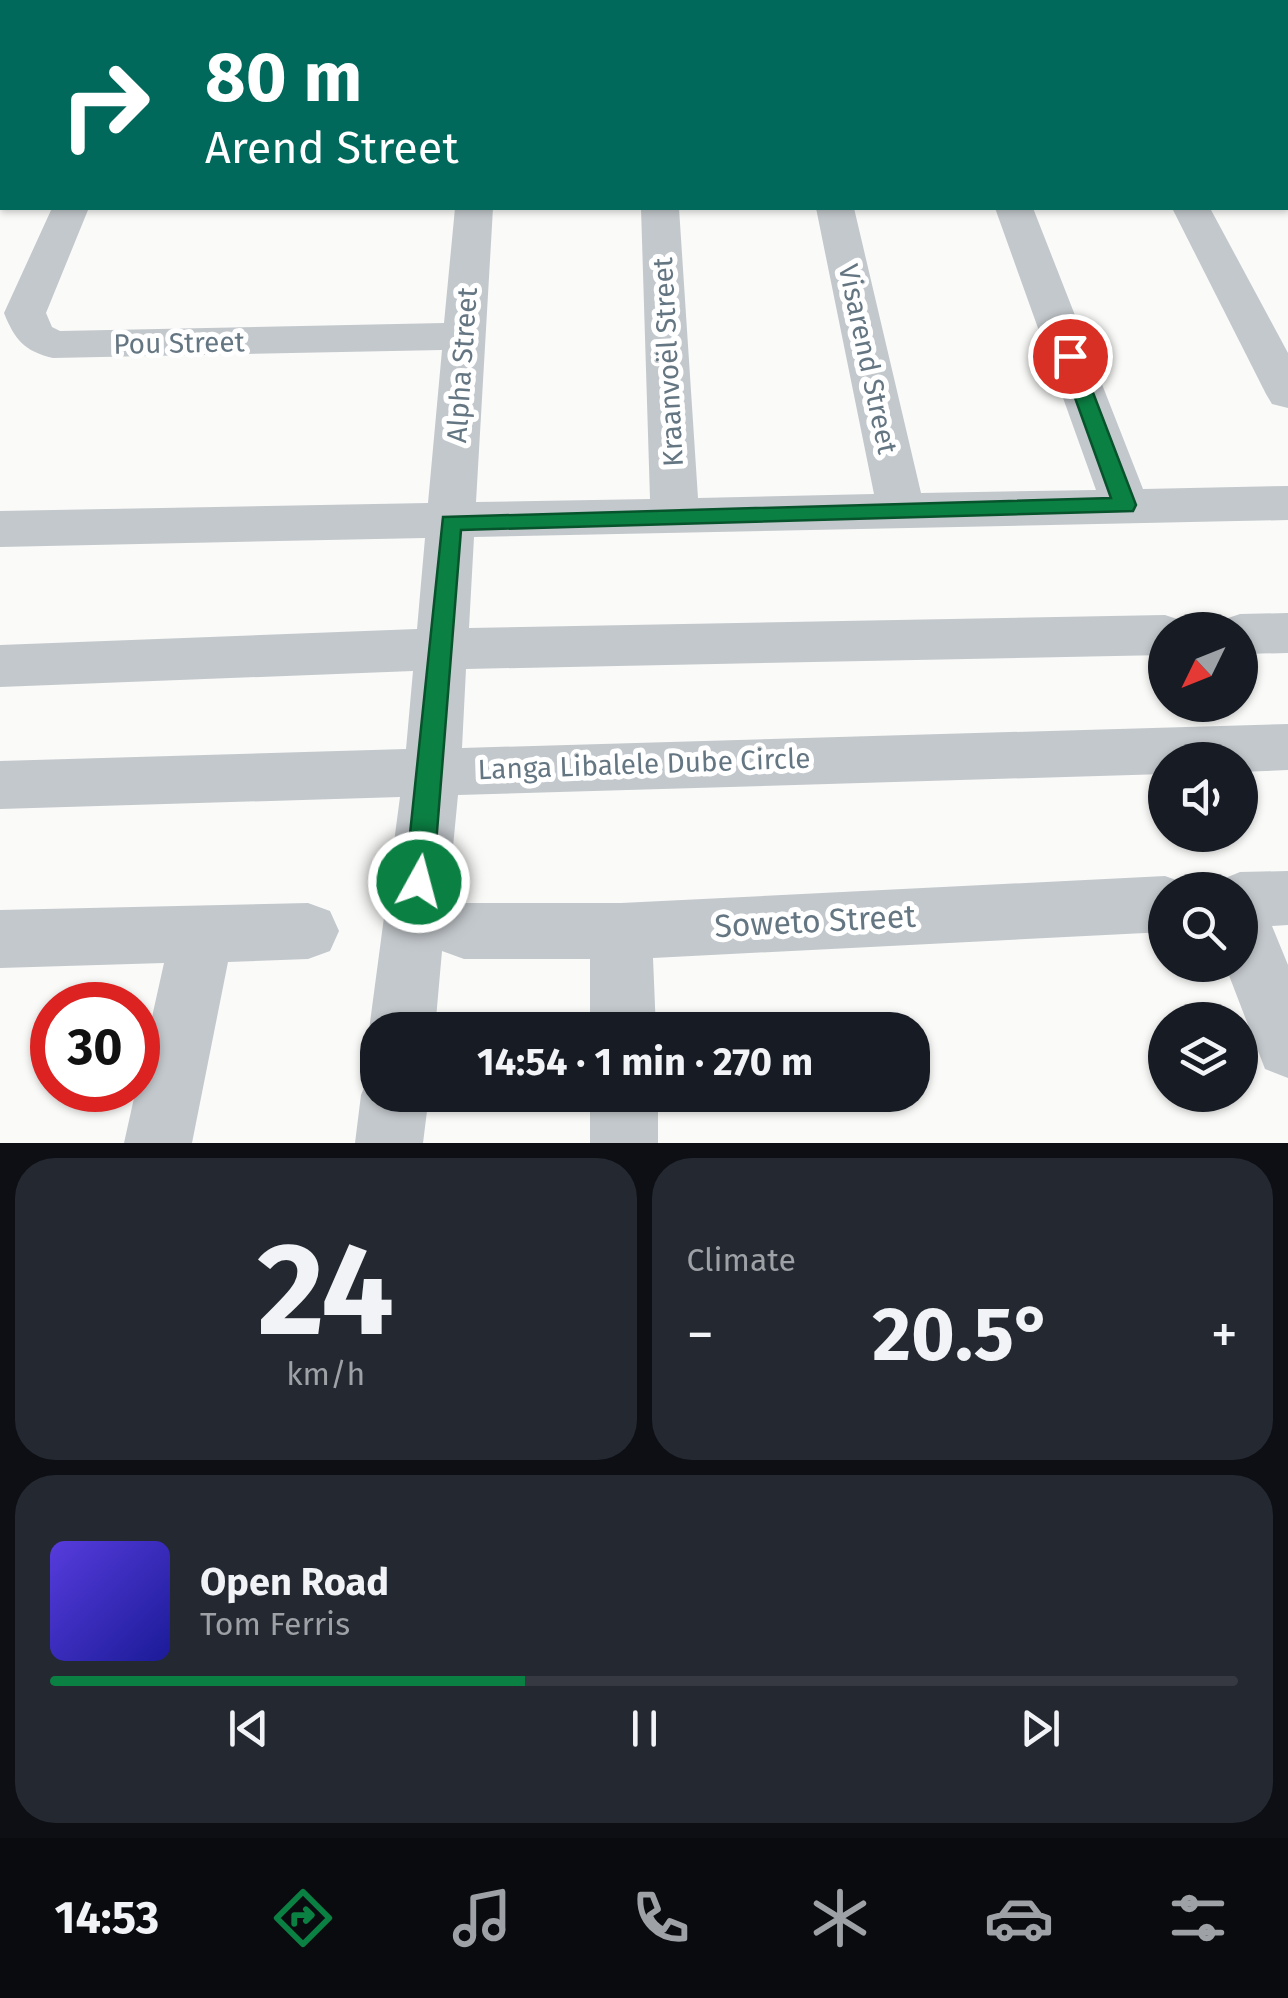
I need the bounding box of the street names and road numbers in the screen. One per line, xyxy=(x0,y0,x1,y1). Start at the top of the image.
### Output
street label: Kraanvoël Street xyxy=(646,256,690,468)
street label: Visarend Street xyxy=(832,261,904,458)
street label: Alpha Street xyxy=(440,285,484,444)
street label: Pou Street xyxy=(113,325,246,361)
street label: Langa Libalele Dube Circle xyxy=(477,742,811,786)
street label: Soweto Street xyxy=(713,897,917,945)

